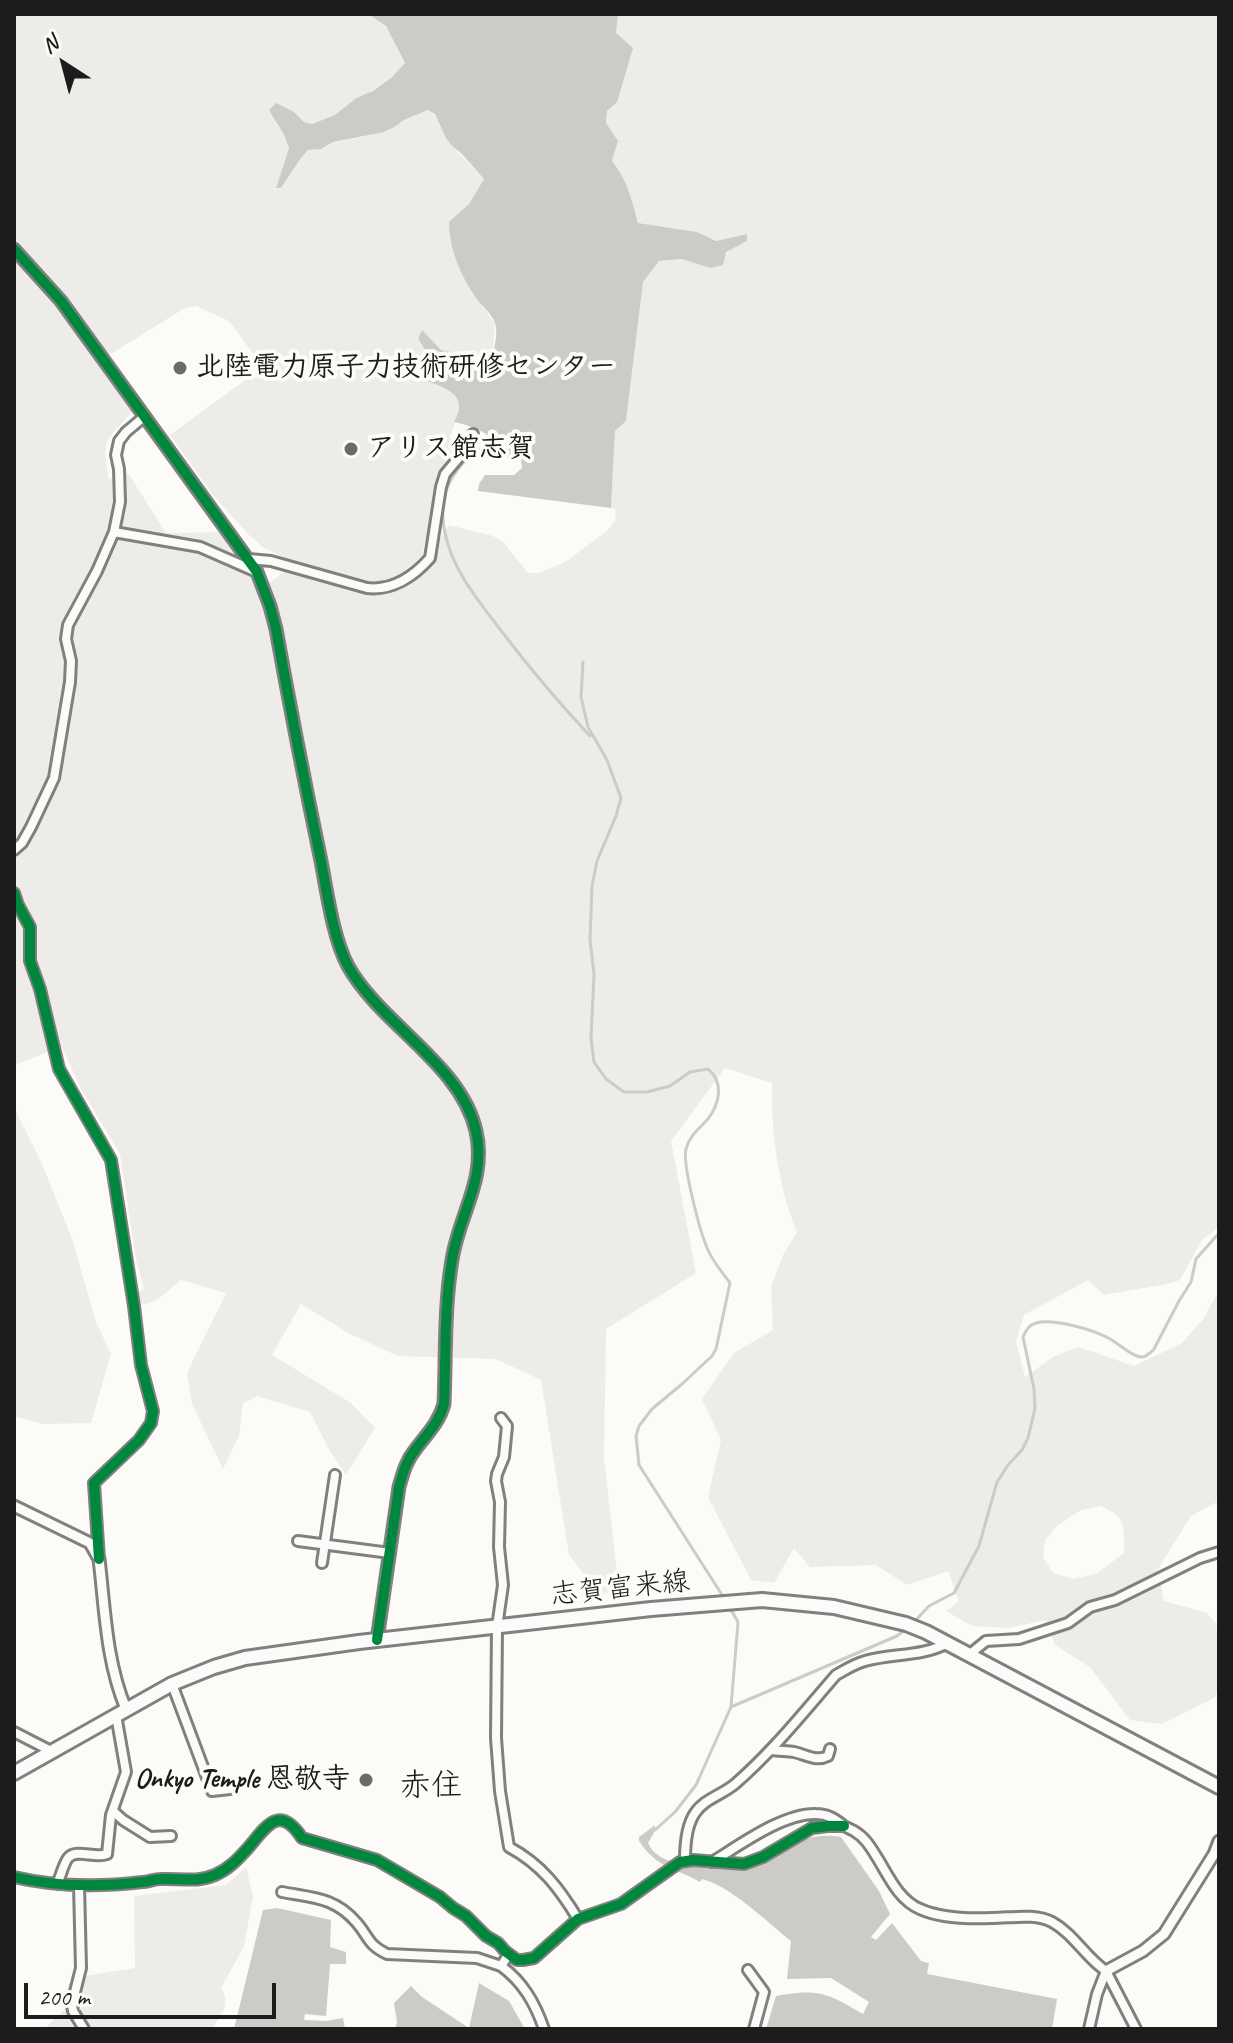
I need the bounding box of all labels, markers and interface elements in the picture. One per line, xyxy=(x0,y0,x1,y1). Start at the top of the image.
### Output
north arrow xyxy=(24,24,104,104)
text: N xyxy=(36,29,64,60)
place label: 北陸電力原子力技術研修センター xyxy=(196,351,616,385)
marker: 北陸電力原子力技術研修センター xyxy=(171,359,189,377)
place label: アリス館志賀 xyxy=(367,432,535,466)
marker: アリス館志賀 xyxy=(342,440,360,458)
street label: 志賀富来線 xyxy=(549,1565,691,1613)
place label: Onkyo Temple 恩敬寺 xyxy=(135,1763,350,1797)
district label: 赤住 xyxy=(399,1768,463,1806)
marker: Onkyo Temple 恩敬寺 xyxy=(357,1771,375,1789)
scale bar xyxy=(28,1967,280,2017)
text: 200 m xyxy=(38,1982,90,2012)

